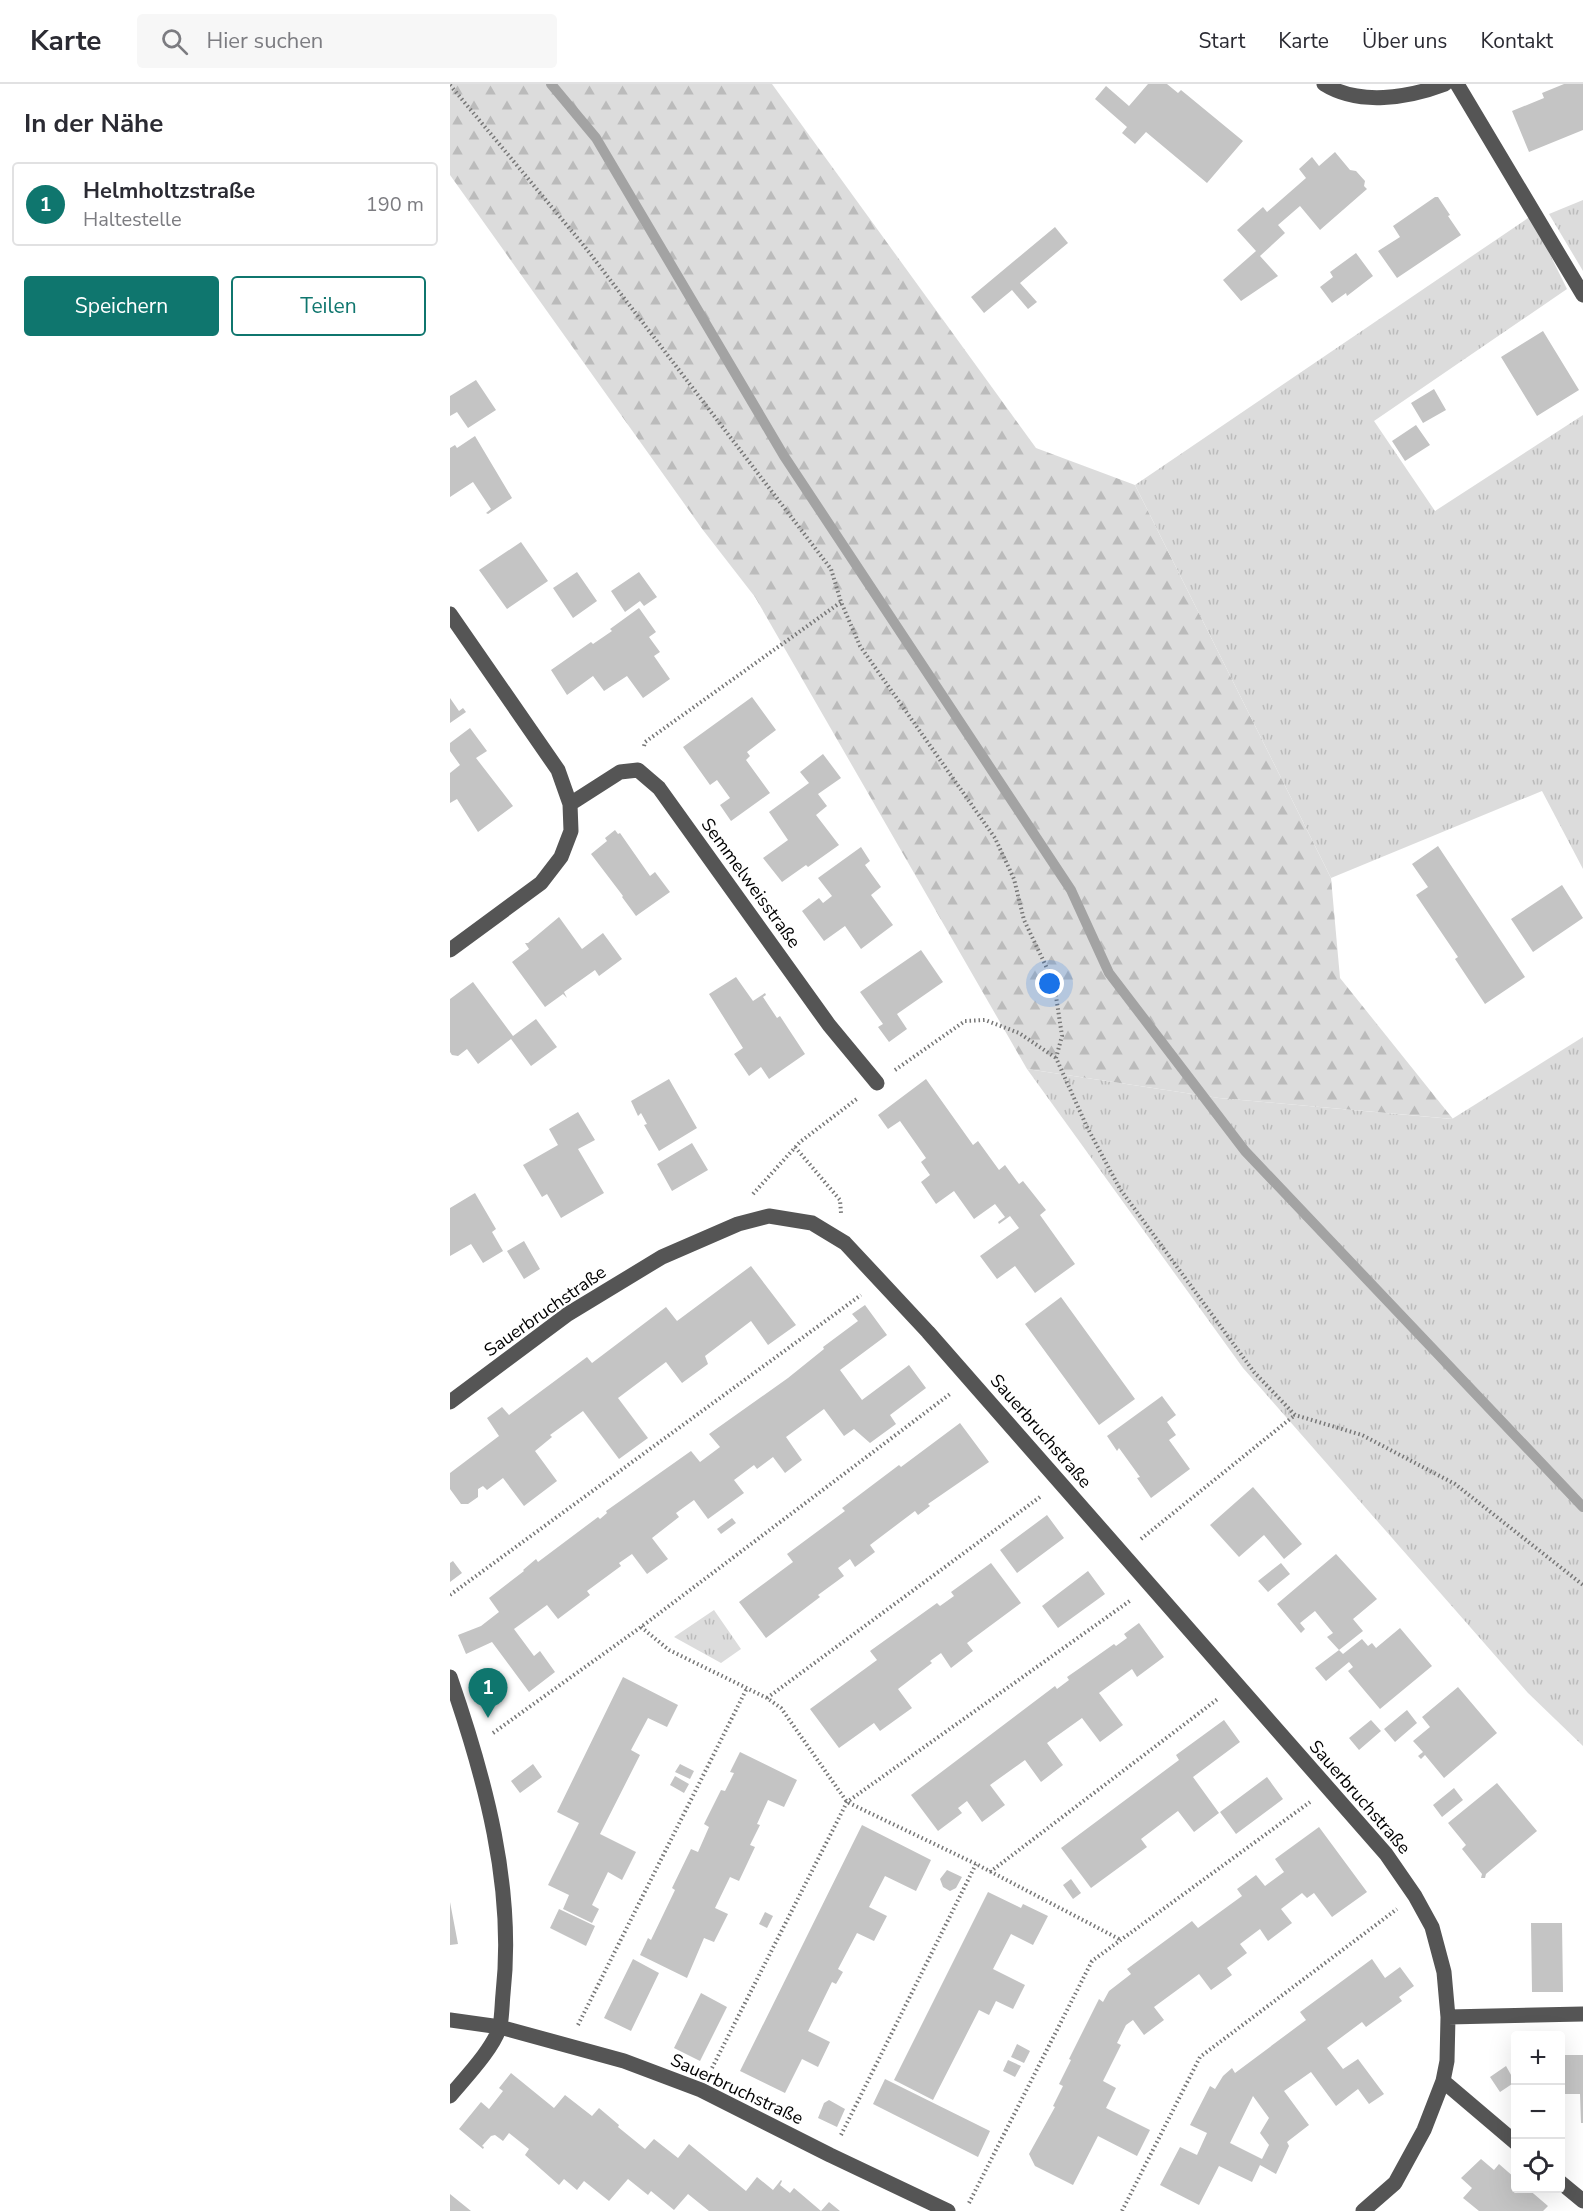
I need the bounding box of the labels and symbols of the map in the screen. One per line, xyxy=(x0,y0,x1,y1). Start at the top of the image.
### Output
street label: Semmelweisstraße xyxy=(696,813,806,953)
your location xyxy=(1035,969,1064,998)
street label: Sauerbruchstraße xyxy=(479,1260,611,1362)
street label: Sauerbruchstraße xyxy=(985,1369,1097,1493)
pin: 1 xyxy=(468,1668,507,1718)
street label: Sauerbruchstraße xyxy=(1304,1735,1416,1859)
street label: Sauerbruchstraße xyxy=(667,2048,807,2130)

